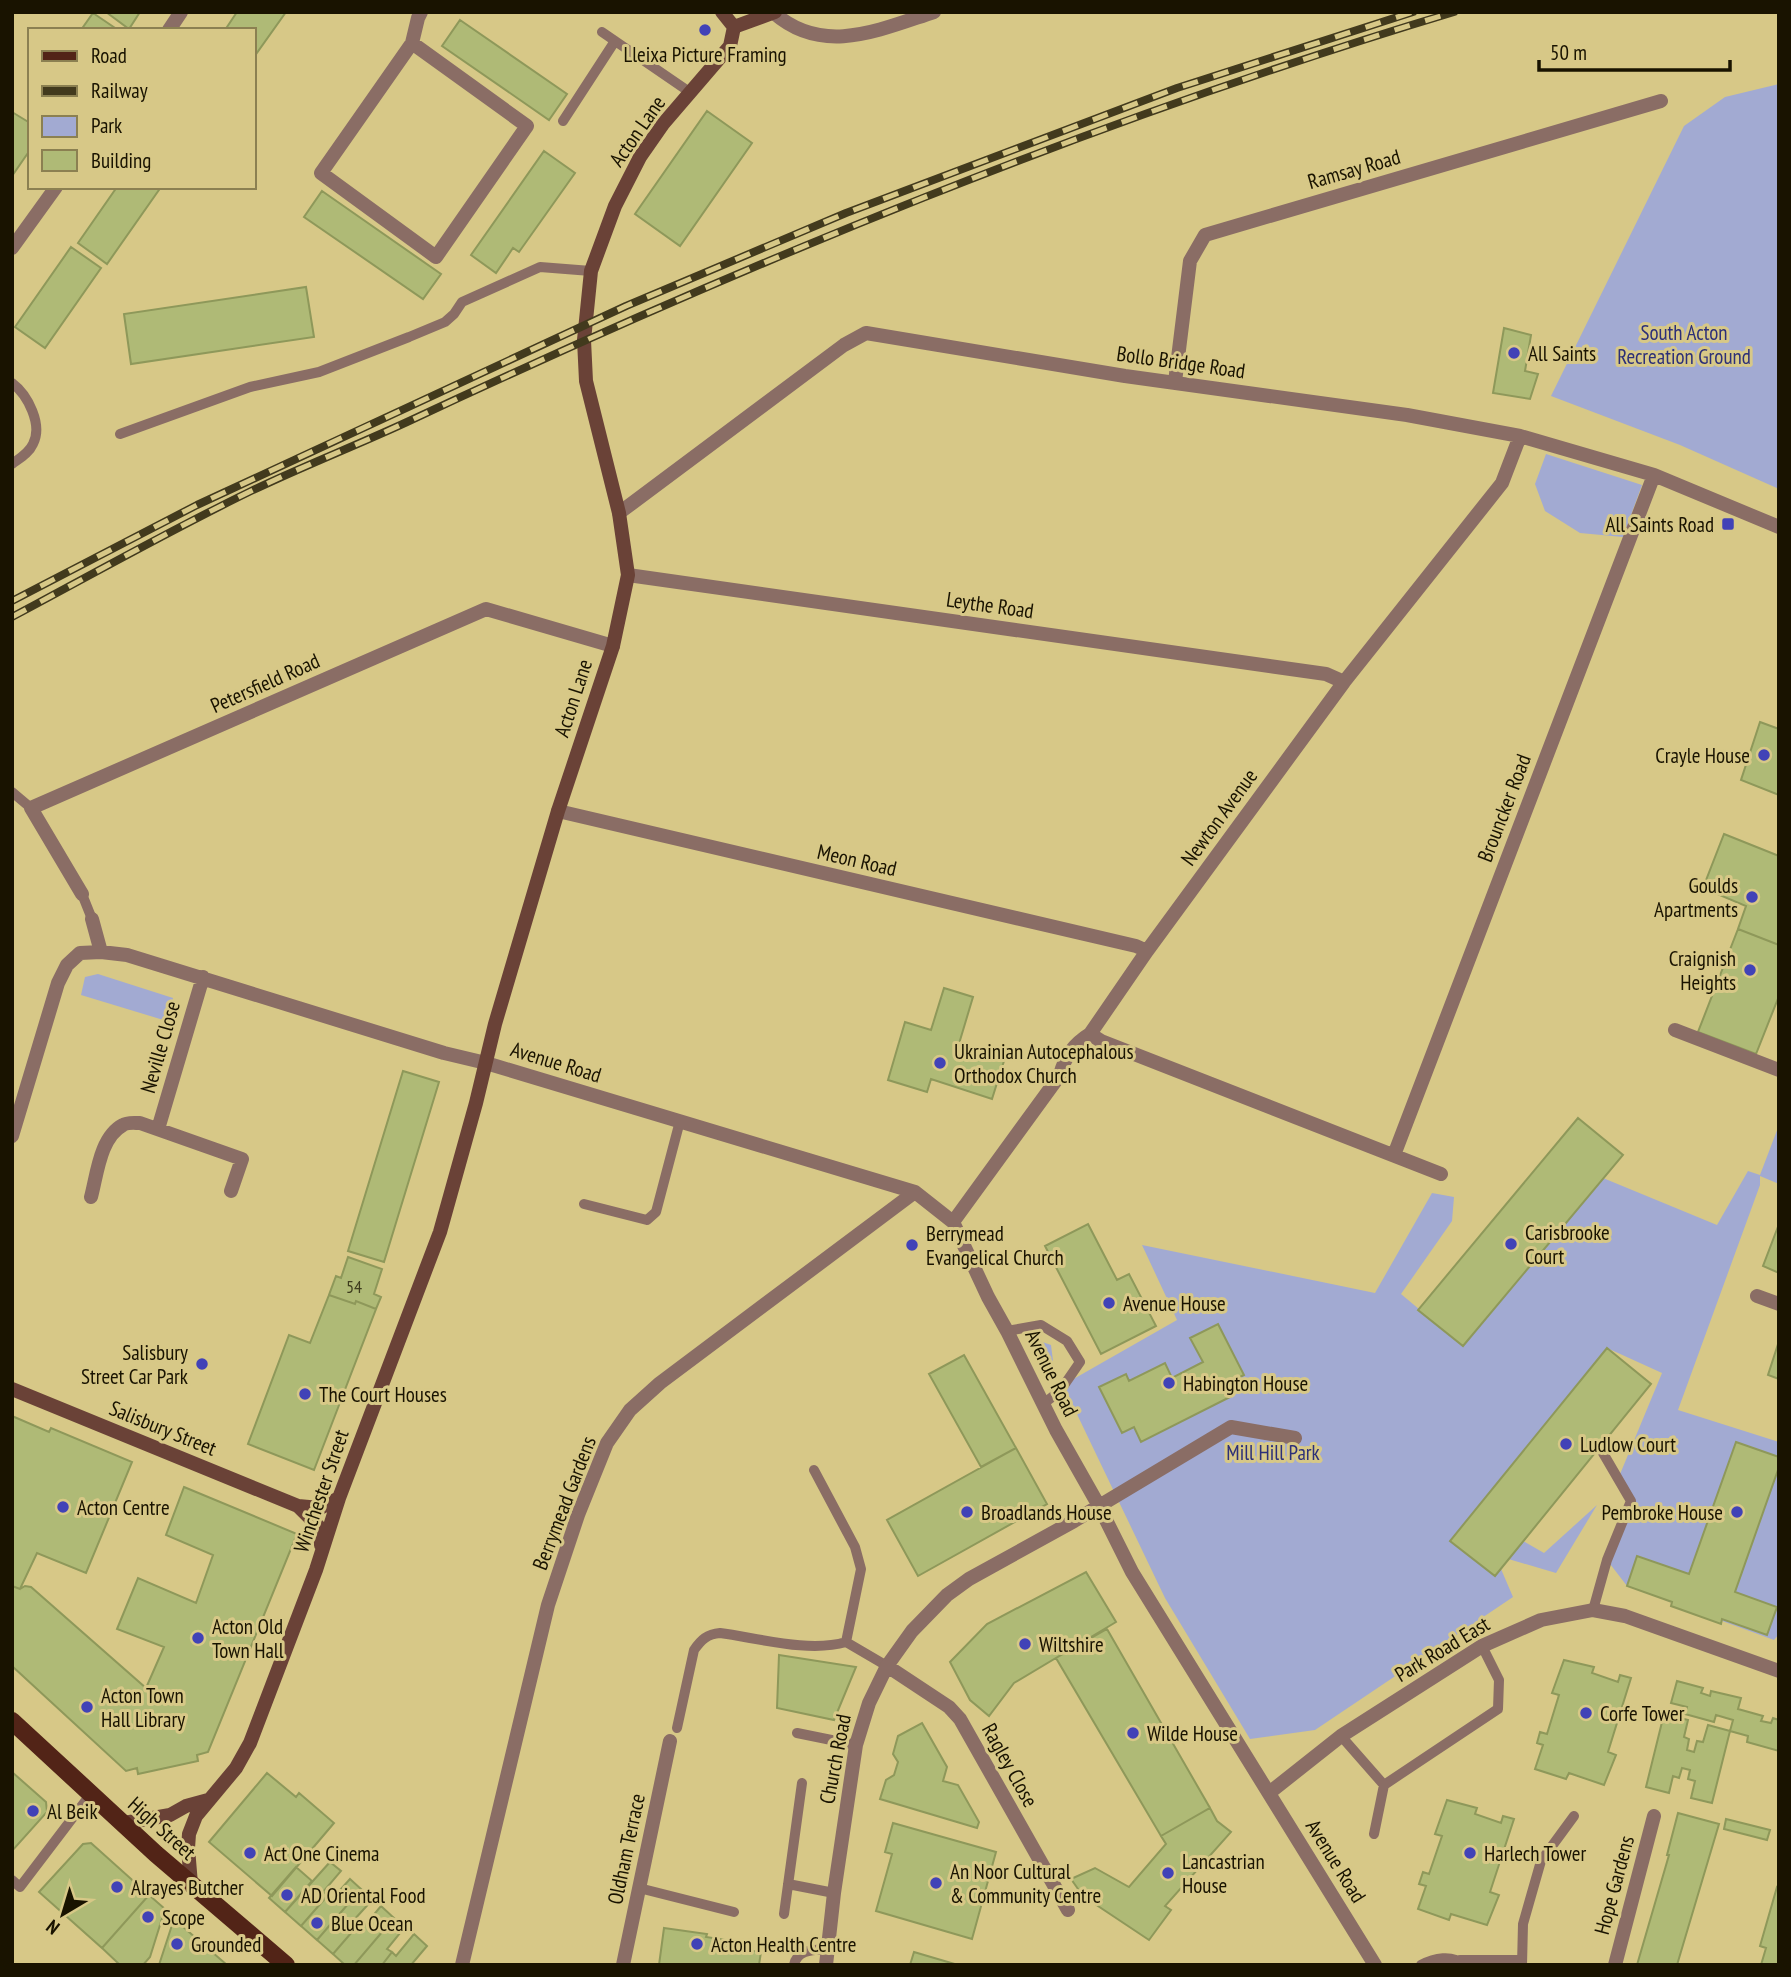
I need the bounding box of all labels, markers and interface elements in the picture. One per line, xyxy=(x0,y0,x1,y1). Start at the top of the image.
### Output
marker: Lleixa Picture Framing xyxy=(697,22,713,38)
legend xyxy=(28,28,256,189)
scale bar xyxy=(1539,28,1730,72)
text: 50 m xyxy=(1550,39,1587,66)
place label: Lleixa Picture Framing xyxy=(624,41,786,68)
text: Road xyxy=(91,42,127,69)
text: Railway xyxy=(91,77,148,104)
street label: Acton Lane xyxy=(603,90,671,172)
text: Park xyxy=(91,112,122,139)
street label: Ramsay Road xyxy=(1305,143,1403,195)
text: Building xyxy=(91,147,151,174)
park label: South Acton Recreation Ground xyxy=(1617,319,1751,370)
street label: Bollo Bridge Road xyxy=(1115,340,1247,384)
place label: All Saints xyxy=(1528,340,1596,367)
marker: All Saints xyxy=(1506,345,1522,361)
place label: All Saints Road xyxy=(1606,511,1714,538)
marker: All Saints Road xyxy=(1720,516,1736,532)
street label: Leythe Road xyxy=(945,586,1035,624)
street label: Petersfield Road xyxy=(206,647,324,719)
street label: Acton Lane xyxy=(548,656,598,740)
place label: Crayle House xyxy=(1655,742,1750,769)
marker: Crayle House xyxy=(1756,747,1772,763)
street label: Brouncker Road xyxy=(1471,750,1537,866)
street label: Newton Avenue xyxy=(1175,763,1263,871)
street label: Meon Road xyxy=(815,838,899,882)
place label: Goulds Apartments xyxy=(1654,872,1738,923)
marker: Goulds Apartments xyxy=(1744,889,1760,905)
place label: Craignish Heights xyxy=(1669,945,1736,996)
marker: Craignish Heights xyxy=(1742,962,1758,978)
street label: Neville Close xyxy=(134,998,186,1096)
street label: Avenue Road xyxy=(507,1035,605,1089)
place label: Ukrainian Autocephalous Orthodox Church xyxy=(954,1038,1134,1089)
marker: Ukrainian Autocephalous Orthodox Church xyxy=(932,1055,948,1071)
place label: Carisbrooke Court xyxy=(1525,1219,1610,1270)
place label: Berrymead Evangelical Church xyxy=(926,1220,1064,1271)
marker: Carisbrooke Court xyxy=(1503,1236,1519,1252)
marker: Berrymead Evangelical Church xyxy=(904,1237,920,1253)
house number: 54 xyxy=(346,1275,362,1298)
place label: Avenue House xyxy=(1123,1290,1226,1317)
marker: Avenue House xyxy=(1101,1295,1117,1311)
street label: Avenue Road xyxy=(1019,1325,1085,1421)
place label: Salisbury Street Car Park xyxy=(81,1339,188,1390)
marker: Salisbury Street Car Park xyxy=(194,1356,210,1372)
place label: Habington House xyxy=(1183,1370,1308,1397)
marker: Habington House xyxy=(1161,1375,1177,1391)
place label: The Court Houses xyxy=(319,1381,447,1408)
marker: The Court Houses xyxy=(297,1386,313,1402)
street label: Salisbury Street xyxy=(105,1394,221,1462)
street label: Winchester Street xyxy=(287,1426,355,1556)
place label: Ludlow Court xyxy=(1580,1431,1676,1458)
street label: Berrymead Gardens xyxy=(526,1432,602,1574)
marker: Ludlow Court xyxy=(1558,1436,1574,1452)
park label: Mill Hill Park xyxy=(1226,1439,1320,1466)
place label: Acton Centre xyxy=(77,1494,170,1521)
marker: Acton Centre xyxy=(55,1499,71,1515)
place label: Broadlands House xyxy=(981,1499,1112,1526)
place label: Pembroke House xyxy=(1602,1499,1723,1526)
marker: Broadlands House xyxy=(959,1504,975,1520)
marker: Pembroke House xyxy=(1729,1504,1745,1520)
street label: Park Road East xyxy=(1390,1610,1494,1688)
place label: Acton Old Town Hall xyxy=(212,1613,284,1664)
marker: Acton Old Town Hall xyxy=(190,1630,206,1646)
place label: Wiltshire xyxy=(1039,1631,1104,1658)
marker: Wiltshire xyxy=(1017,1636,1033,1652)
place label: Acton Town Hall Library xyxy=(101,1682,185,1733)
marker: Acton Town Hall Library xyxy=(79,1699,95,1715)
place label: Corfe Tower xyxy=(1600,1700,1685,1727)
marker: Corfe Tower xyxy=(1578,1705,1594,1721)
street label: Church Road xyxy=(813,1712,857,1806)
street label: Ragley Close xyxy=(976,1718,1044,1812)
place label: Wilde House xyxy=(1147,1720,1238,1747)
marker: Wilde House xyxy=(1125,1725,1141,1741)
street label: High Street xyxy=(122,1791,202,1866)
street label: Oldham Terrace xyxy=(601,1791,651,1907)
place label: Al Beik xyxy=(47,1798,98,1825)
marker: Al Beik xyxy=(25,1803,41,1819)
street label: Avenue Road xyxy=(1300,1814,1372,1908)
street label: Hope Gardens xyxy=(1588,1833,1640,1937)
place label: Act One Cinema xyxy=(264,1840,379,1867)
place label: Harlech Tower xyxy=(1484,1840,1586,1867)
marker: Act One Cinema xyxy=(242,1845,258,1861)
marker: Harlech Tower xyxy=(1462,1845,1478,1861)
place label: Lancastrian House xyxy=(1182,1848,1265,1899)
place label: An Noor Cultural & Community Centre xyxy=(950,1858,1101,1909)
marker: Lancastrian House xyxy=(1160,1865,1176,1881)
place label: Alrayes Butcher xyxy=(131,1874,244,1901)
marker: An Noor Cultural & Community Centre xyxy=(928,1875,944,1891)
north arrow xyxy=(28,1879,98,1949)
marker: Alrayes Butcher xyxy=(109,1879,125,1895)
place label: AD Oriental Food xyxy=(301,1882,426,1909)
marker: AD Oriental Food xyxy=(279,1887,295,1903)
place label: Scope xyxy=(162,1904,205,1931)
marker: Scope xyxy=(140,1909,156,1925)
place label: Blue Ocean xyxy=(331,1910,413,1937)
text: N xyxy=(41,1915,64,1940)
marker: Blue Ocean xyxy=(309,1915,325,1931)
place label: Grounded xyxy=(191,1931,261,1958)
place label: Acton Health Centre xyxy=(711,1931,856,1958)
marker: Grounded xyxy=(169,1936,185,1952)
marker: Acton Health Centre xyxy=(689,1936,705,1952)

